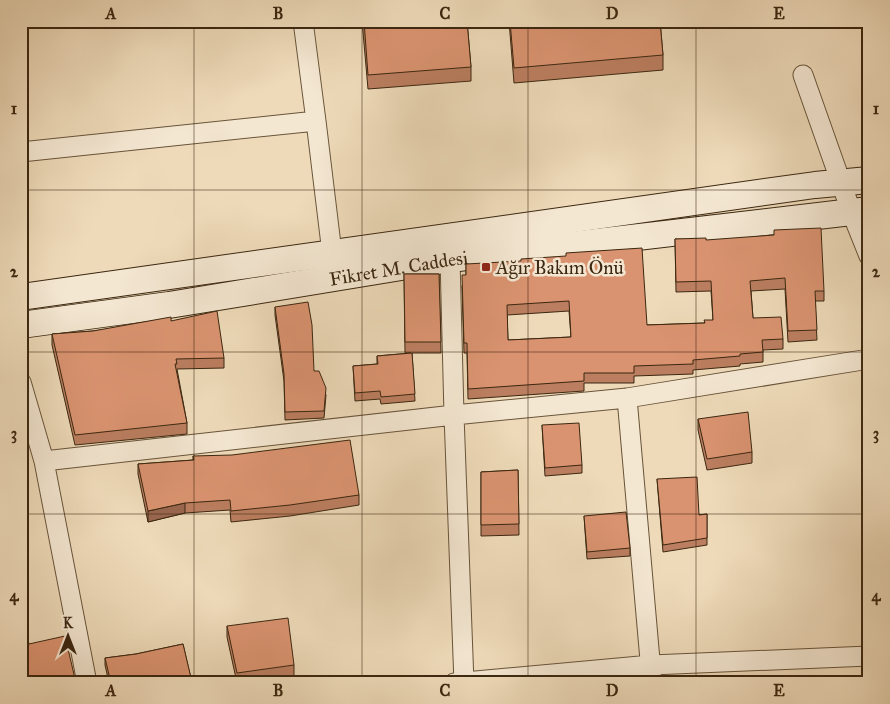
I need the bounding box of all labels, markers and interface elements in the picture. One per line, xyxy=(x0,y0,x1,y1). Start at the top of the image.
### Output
text: A xyxy=(105,4,117,23)
text: B xyxy=(273,4,283,23)
text: C xyxy=(440,4,451,23)
text: D xyxy=(606,4,619,23)
text: E xyxy=(773,4,785,23)
text: 1 xyxy=(11,99,18,118)
text: 1 xyxy=(873,99,880,118)
street label: Fikret M. Caddesi xyxy=(328,246,469,291)
place label: Ağır Bakım Önü xyxy=(495,256,624,280)
marker: Ağır Bakım Önü xyxy=(480,261,492,273)
text: 2 xyxy=(10,262,19,281)
text: 2 xyxy=(872,262,881,281)
text: 3 xyxy=(11,424,17,444)
text: 3 xyxy=(873,424,879,444)
text: 4 xyxy=(10,586,20,606)
text: 4 xyxy=(872,586,882,606)
north arrow xyxy=(42,612,92,662)
text: K xyxy=(63,615,74,632)
text: A xyxy=(105,681,117,700)
text: B xyxy=(273,681,283,700)
text: C xyxy=(440,681,451,700)
text: D xyxy=(606,681,619,700)
text: E xyxy=(773,681,785,700)

